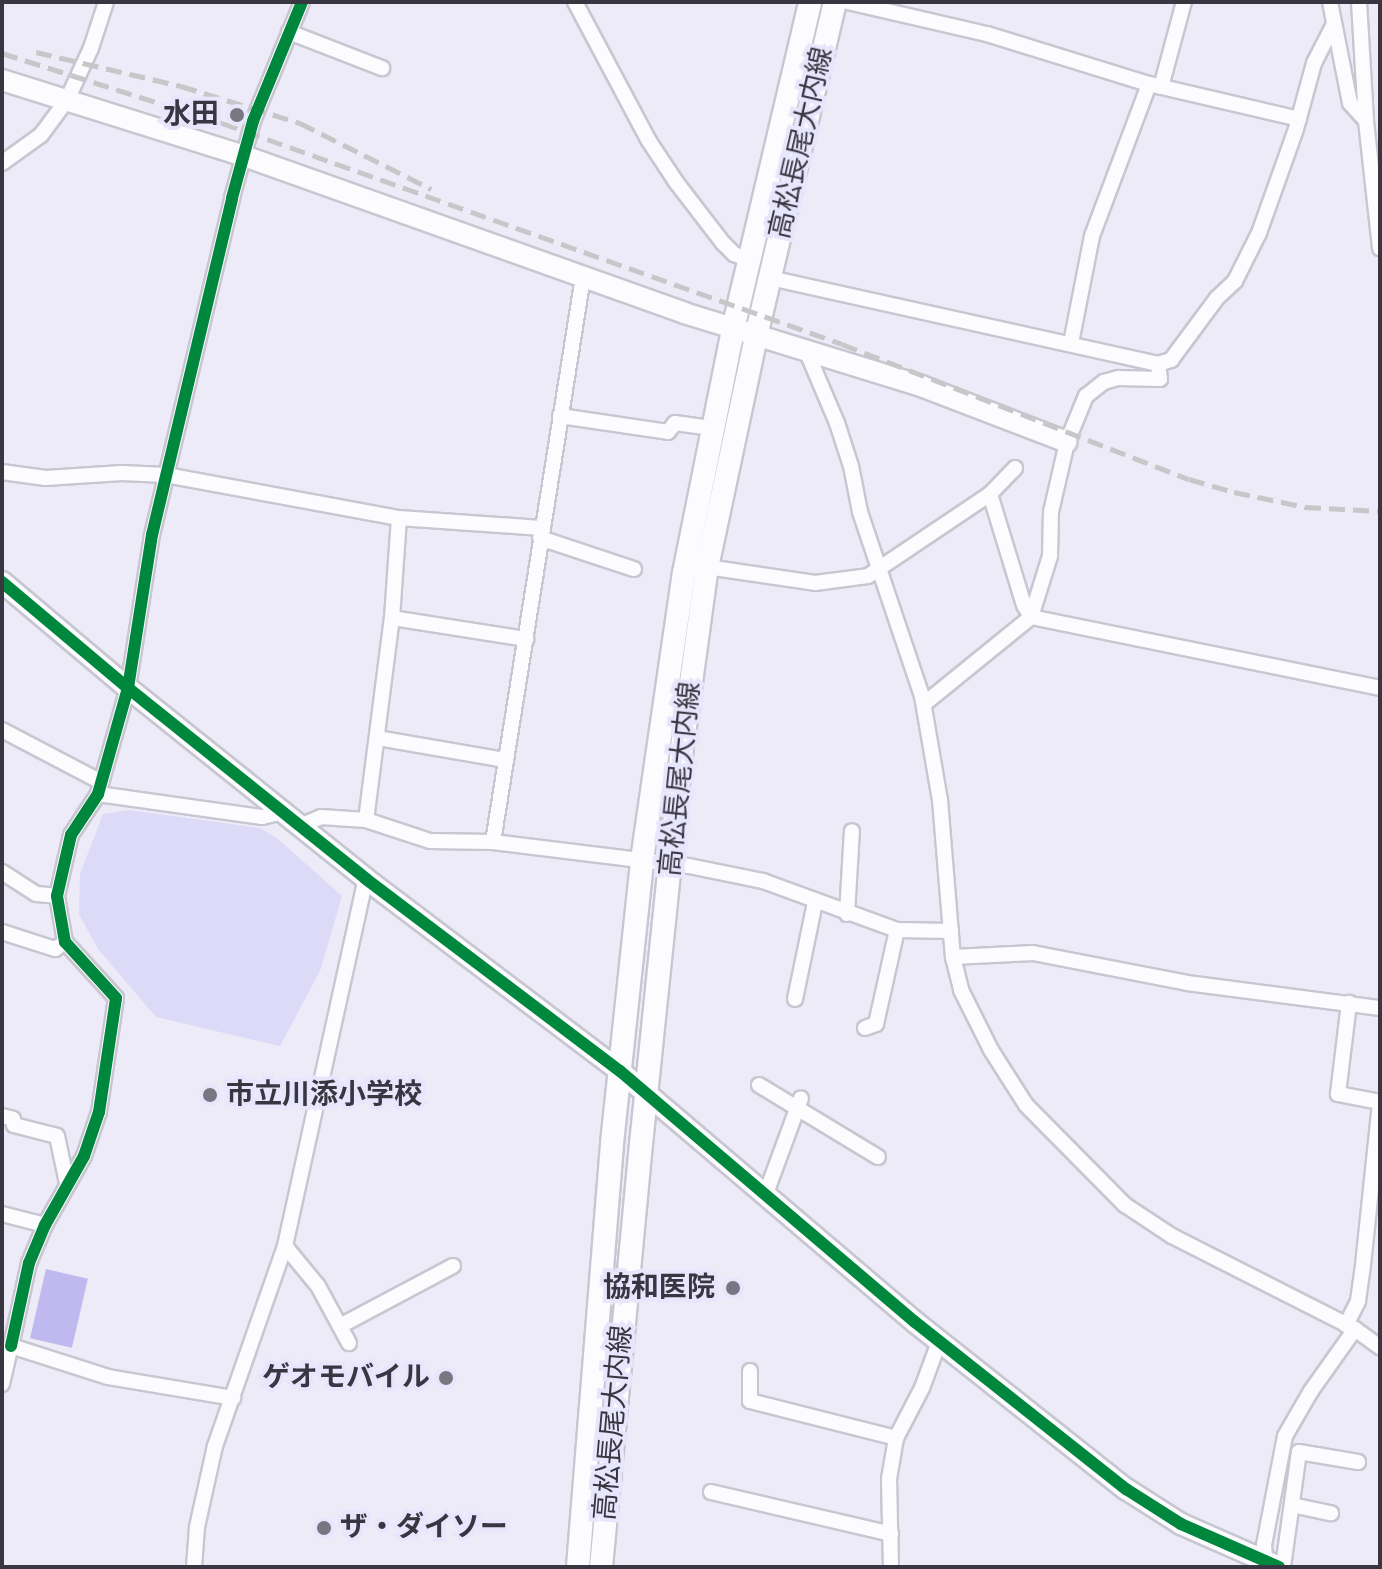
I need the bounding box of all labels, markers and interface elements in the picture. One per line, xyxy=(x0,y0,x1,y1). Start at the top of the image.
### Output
street label: 高松長尾大内線 xyxy=(764,44,840,242)
place label: 水田 xyxy=(163,98,219,132)
marker: 水田 xyxy=(226,104,248,126)
street label: 高松長尾大内線 xyxy=(654,680,708,878)
place label: 市立川添小学校 xyxy=(226,1078,422,1112)
marker: 市立川添小学校 xyxy=(201,1086,219,1104)
place label: 協和医院 xyxy=(603,1271,715,1305)
marker: 協和医院 xyxy=(722,1277,744,1299)
street label: 高松長尾大内線 xyxy=(589,1324,639,1522)
place label: ゲオモバイル xyxy=(262,1361,430,1395)
marker: ゲオモバイル xyxy=(437,1369,455,1387)
place label: ザ・ダイソー xyxy=(340,1511,508,1545)
marker: ザ・ダイソー xyxy=(315,1519,333,1537)

